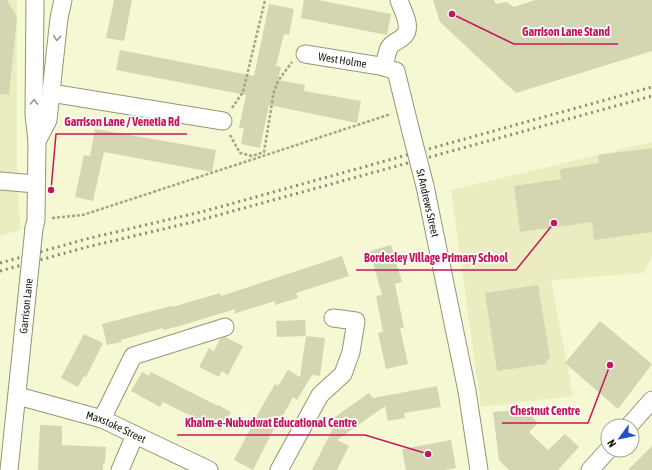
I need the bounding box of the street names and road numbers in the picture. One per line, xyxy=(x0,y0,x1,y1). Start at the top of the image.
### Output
street label: West Holme xyxy=(318,50,367,70)
street label: St Andrews Street xyxy=(414,168,442,238)
street label: Garrison Lane xyxy=(17,278,35,334)
street label: Maxstoke Street xyxy=(85,409,148,445)

